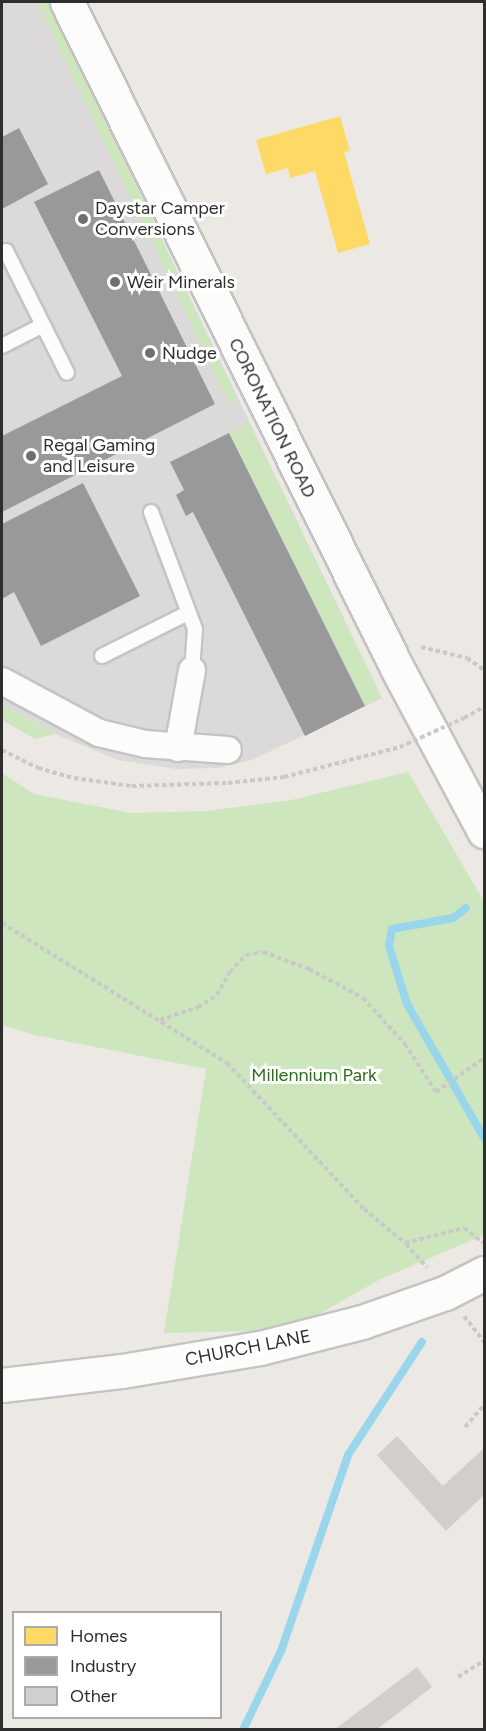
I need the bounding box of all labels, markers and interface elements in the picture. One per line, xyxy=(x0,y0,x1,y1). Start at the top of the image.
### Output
place label: Daystar Camper Conversions xyxy=(95,198,225,240)
marker: Daystar Camper Conversions xyxy=(76,212,90,226)
place label: Weir Minerals xyxy=(127,271,235,293)
marker: Weir Minerals xyxy=(108,275,122,289)
street label: CORONATION ROAD xyxy=(224,335,320,501)
place label: Nudge xyxy=(162,342,217,364)
marker: Nudge xyxy=(143,346,157,360)
place label: Regal Gaming and Leisure xyxy=(43,435,155,478)
marker: Regal Gaming and Leisure xyxy=(24,449,38,463)
park label: Millennium Park xyxy=(251,1064,377,1086)
street label: CHURCH LANE xyxy=(183,1325,313,1371)
legend xyxy=(12,1611,222,1719)
text: Homes xyxy=(70,1625,128,1647)
text: Industry xyxy=(70,1655,136,1677)
text: Other xyxy=(70,1685,117,1707)

